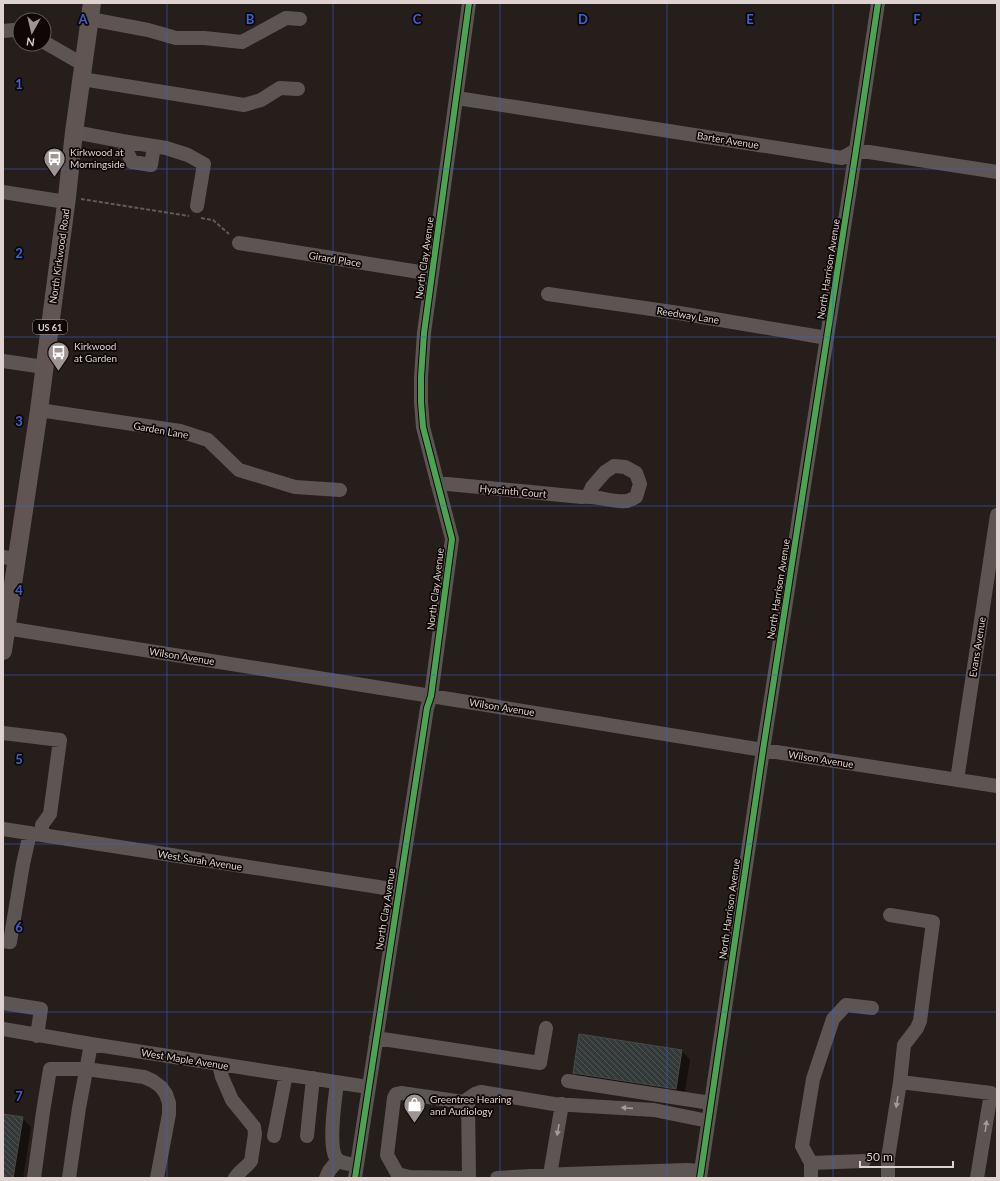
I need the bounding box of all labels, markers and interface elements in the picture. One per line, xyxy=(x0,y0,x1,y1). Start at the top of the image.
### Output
text: A xyxy=(77,11,88,27)
text: B xyxy=(246,11,255,27)
text: C xyxy=(413,11,422,27)
text: D xyxy=(578,11,588,27)
text: E xyxy=(746,11,754,27)
text: F xyxy=(913,11,921,27)
north arrow xyxy=(12,12,52,52)
text: N xyxy=(25,35,36,49)
text: 1 xyxy=(15,76,23,92)
street label: Barter Avenue xyxy=(696,129,760,151)
bus stop icon: Kirkwood at Morningside xyxy=(41,145,67,178)
place label: Kirkwood at Morningside xyxy=(70,146,125,170)
street label: North Kirkwood Road xyxy=(46,208,72,304)
street label: North Clay Avenue xyxy=(412,216,436,300)
street label: North Harrison Avenue xyxy=(814,218,842,320)
text: 2 xyxy=(15,245,23,261)
street label: Girard Place xyxy=(308,249,362,269)
street label: Reedway Lane xyxy=(656,304,720,326)
road number: US 61 xyxy=(33,320,67,334)
bus stop icon: Kirkwood at Garden xyxy=(45,339,71,372)
place label: Kirkwood at Garden xyxy=(74,340,117,364)
text: 3 xyxy=(15,413,23,429)
street label: Garden Lane xyxy=(133,419,189,441)
street label: Hyacinth Court xyxy=(479,482,547,500)
street label: North Harrison Avenue xyxy=(764,538,792,640)
street label: North Clay Avenue xyxy=(424,547,446,631)
text: 4 xyxy=(15,582,23,598)
street label: Evans Avenue xyxy=(966,616,988,678)
street label: Wilson Avenue xyxy=(148,645,216,667)
street label: Wilson Avenue xyxy=(468,696,536,718)
street label: Wilson Avenue xyxy=(787,748,855,770)
text: 5 xyxy=(15,751,23,767)
street label: West Sarah Avenue xyxy=(157,847,243,873)
street label: North Harrison Avenue xyxy=(716,858,742,960)
street label: North Clay Avenue xyxy=(373,867,397,951)
text: 6 xyxy=(15,919,23,935)
street label: West Maple Avenue xyxy=(140,1046,230,1072)
text: 7 xyxy=(15,1088,23,1104)
shop icon: Greentree Hearing and Audiology xyxy=(402,1092,428,1125)
place label: Greentree Hearing and Audiology xyxy=(430,1093,511,1117)
one-way arrow xyxy=(894,1096,900,1108)
one-way arrow xyxy=(621,1105,633,1112)
one-way arrow xyxy=(983,1120,989,1132)
one-way arrow xyxy=(555,1124,561,1136)
scale bar xyxy=(860,1143,953,1169)
text: 50 m xyxy=(866,1149,893,1164)

